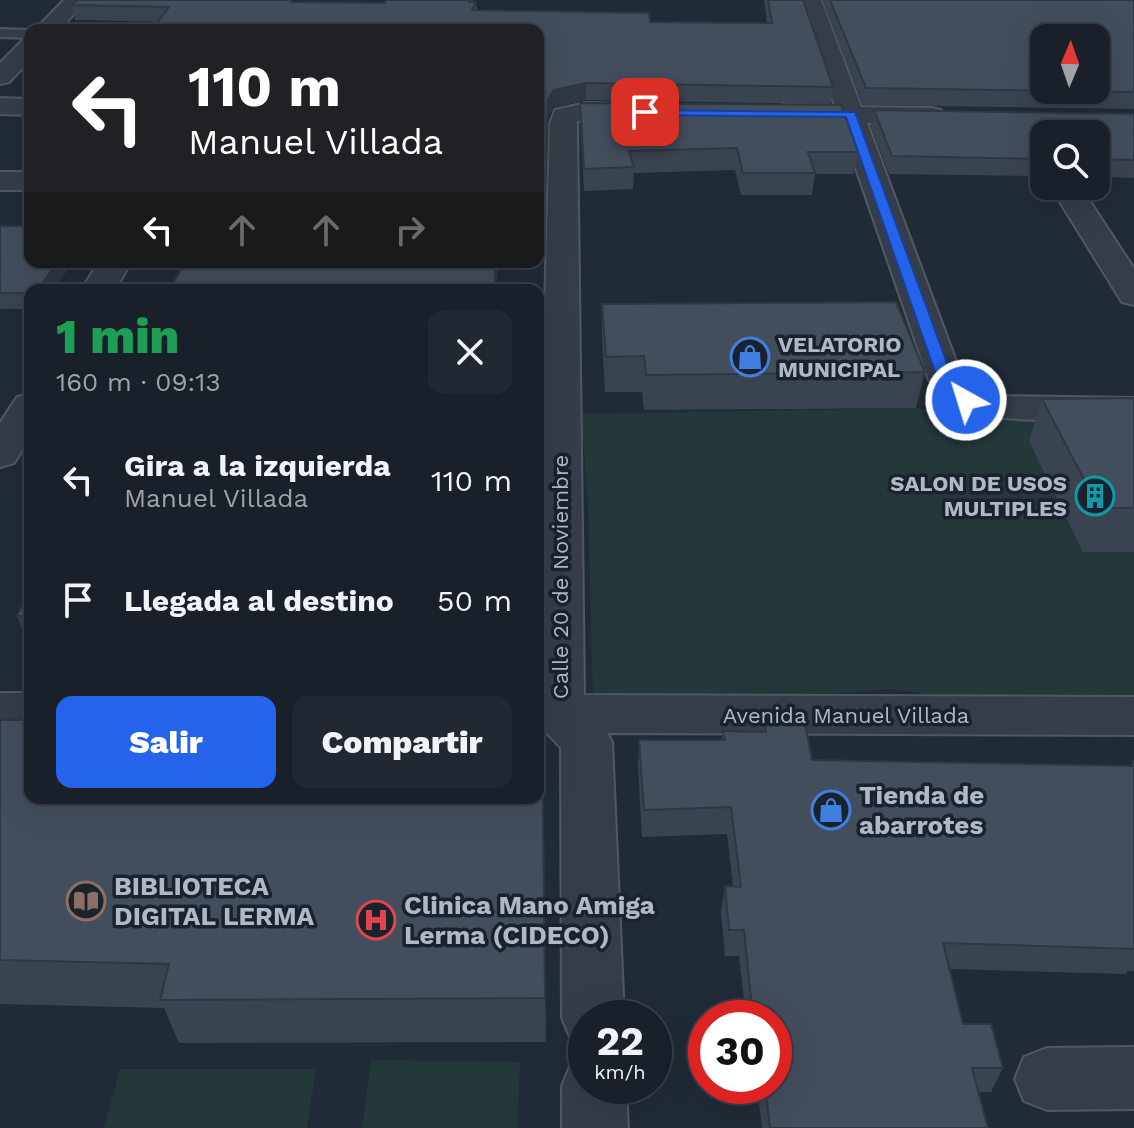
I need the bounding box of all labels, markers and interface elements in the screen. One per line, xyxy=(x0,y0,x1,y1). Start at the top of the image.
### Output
north arrow xyxy=(1030,24,1110,104)
map controls xyxy=(1030,24,1110,200)
text: 110 m xyxy=(188,54,341,120)
icon: left xyxy=(56,56,160,160)
pin xyxy=(611,78,679,146)
icon: arrive xyxy=(623,90,667,134)
button: search xyxy=(1030,120,1110,200)
text: Manuel Villada xyxy=(188,121,443,163)
icon: left xyxy=(136,208,180,252)
icon: ahead xyxy=(220,208,264,252)
icon: ahead xyxy=(304,208,348,252)
icon: right xyxy=(388,208,432,252)
text: 1 min xyxy=(56,308,179,365)
button: close xyxy=(428,310,512,394)
place label: VELATORIO MUNICIPAL xyxy=(778,332,902,382)
shop icon: VELATORIO MUNICIPAL xyxy=(729,336,771,378)
position arrow xyxy=(924,358,1008,442)
text: 160 m · 09:13 xyxy=(56,367,221,397)
text: Gira a la izquierda xyxy=(124,448,391,483)
street label: Calle 20 de Noviembre xyxy=(548,455,573,699)
icon: left xyxy=(56,458,100,502)
text: 110 m xyxy=(431,463,512,498)
place label: SALON DE USOS MULTIPLES xyxy=(890,471,1067,521)
building icon: SALON DE USOS MULTIPLES xyxy=(1074,475,1116,517)
text: Manuel Villada xyxy=(124,483,308,513)
icon: arrive xyxy=(56,578,100,622)
text: Llegada al destino xyxy=(124,583,394,618)
text: 50 m xyxy=(437,583,512,618)
button: Salir xyxy=(56,696,276,788)
button: Compartir xyxy=(292,696,512,788)
street label: Avenida Manuel Villada xyxy=(723,703,969,728)
place label: Tienda de abarrotes xyxy=(859,780,984,840)
shop icon: Tienda de abarrotes xyxy=(810,789,852,831)
place label: BIBLIOTECA DIGITAL LERMA xyxy=(114,871,315,931)
library icon: BIBLIOTECA DIGITAL LERMA xyxy=(65,880,107,922)
place label: Clinica Mano Amiga Lerma (CIDECO) xyxy=(404,890,655,950)
hospital icon: Clinica Mano Amiga Lerma (CIDECO) xyxy=(355,899,397,941)
speed limit sign: 30 xyxy=(688,1000,792,1104)
text: 22 xyxy=(596,1018,644,1065)
text: km/h xyxy=(594,1060,646,1084)

